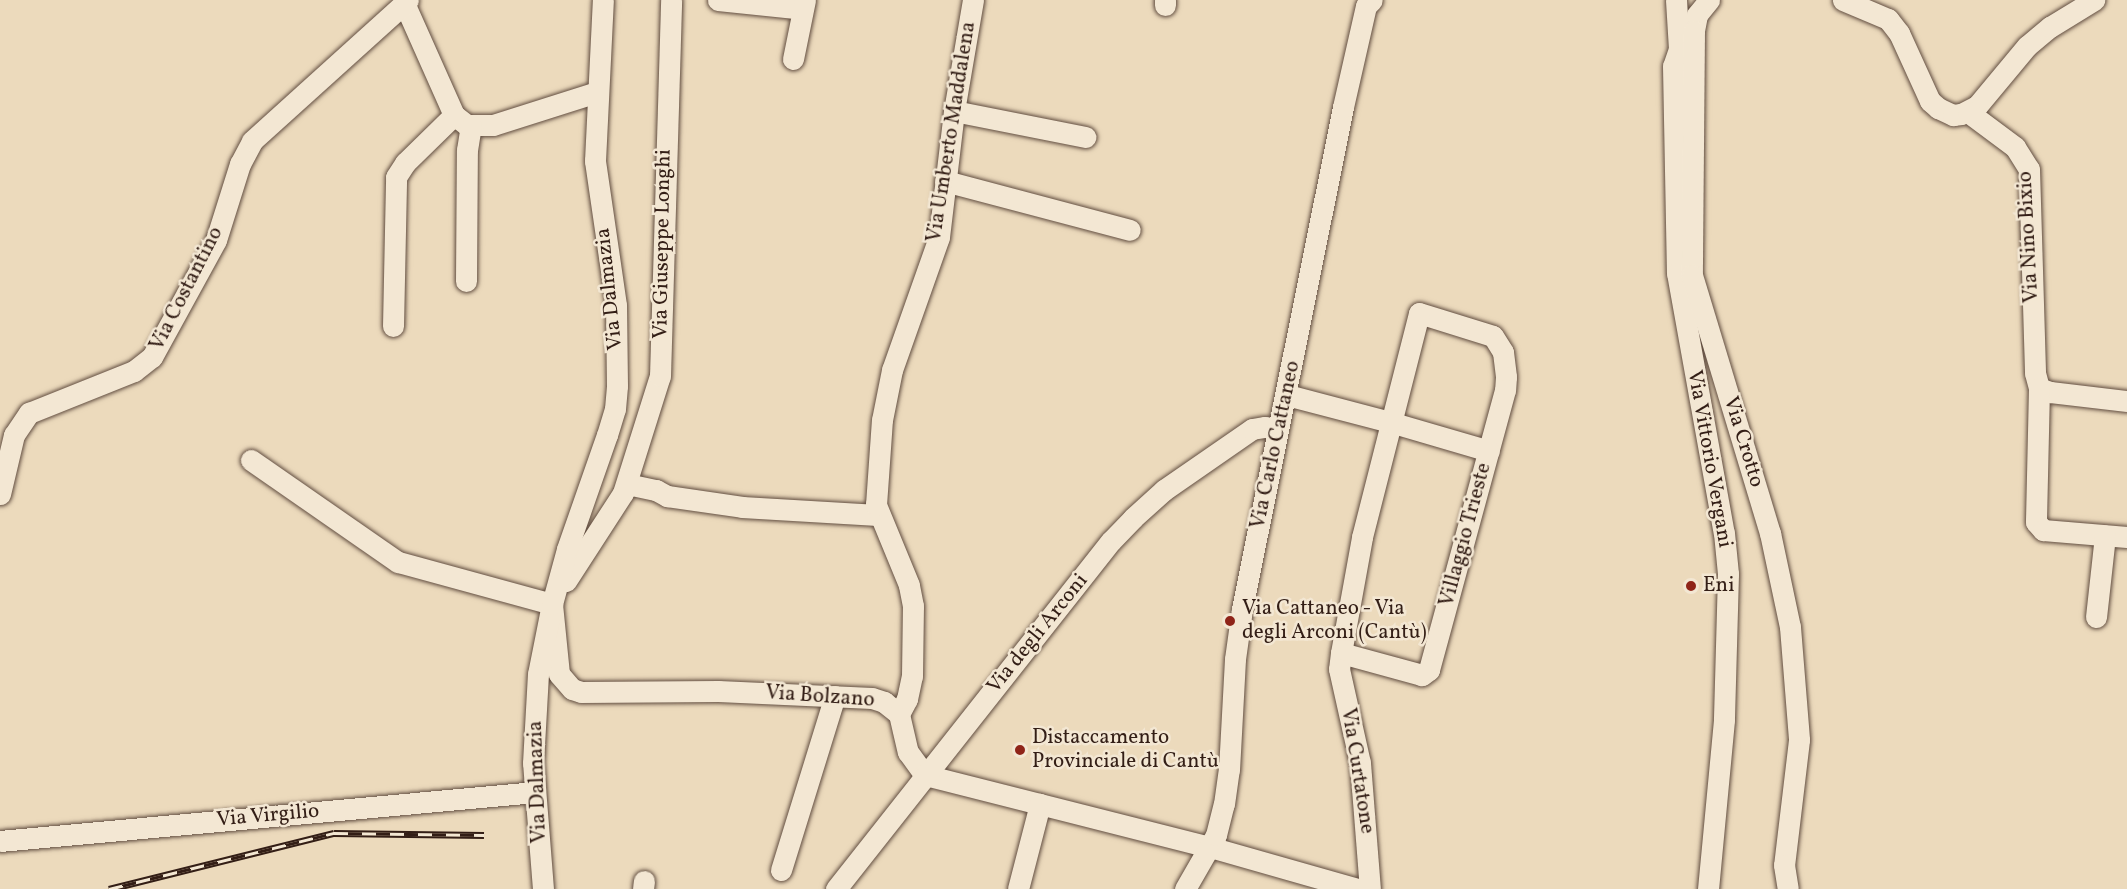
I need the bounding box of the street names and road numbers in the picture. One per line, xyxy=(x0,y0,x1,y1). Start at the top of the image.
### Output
street label: Via Umberto Maddalena xyxy=(922,20,982,244)
street label: Via Giuseppe Longhi xyxy=(649,149,677,339)
street label: Via Nino Bixio xyxy=(2013,170,2045,304)
street label: Via Costantino xyxy=(145,223,229,355)
street label: Via Dalmazia xyxy=(591,227,629,351)
street label: Via Carlo Cattaneo xyxy=(1246,359,1306,531)
street label: Via Vittorio Vergani xyxy=(1681,368,1737,550)
street label: Via Crotto xyxy=(1717,394,1769,490)
street label: Villaggio Trieste xyxy=(1435,460,1497,610)
street label: Via degli Arconi xyxy=(982,569,1094,699)
street label: Via Bolzano xyxy=(765,681,875,713)
street label: Via Curtatone xyxy=(1335,706,1379,836)
street label: Via Dalmazia xyxy=(523,720,553,844)
street label: Via Virgilio xyxy=(215,799,321,833)

